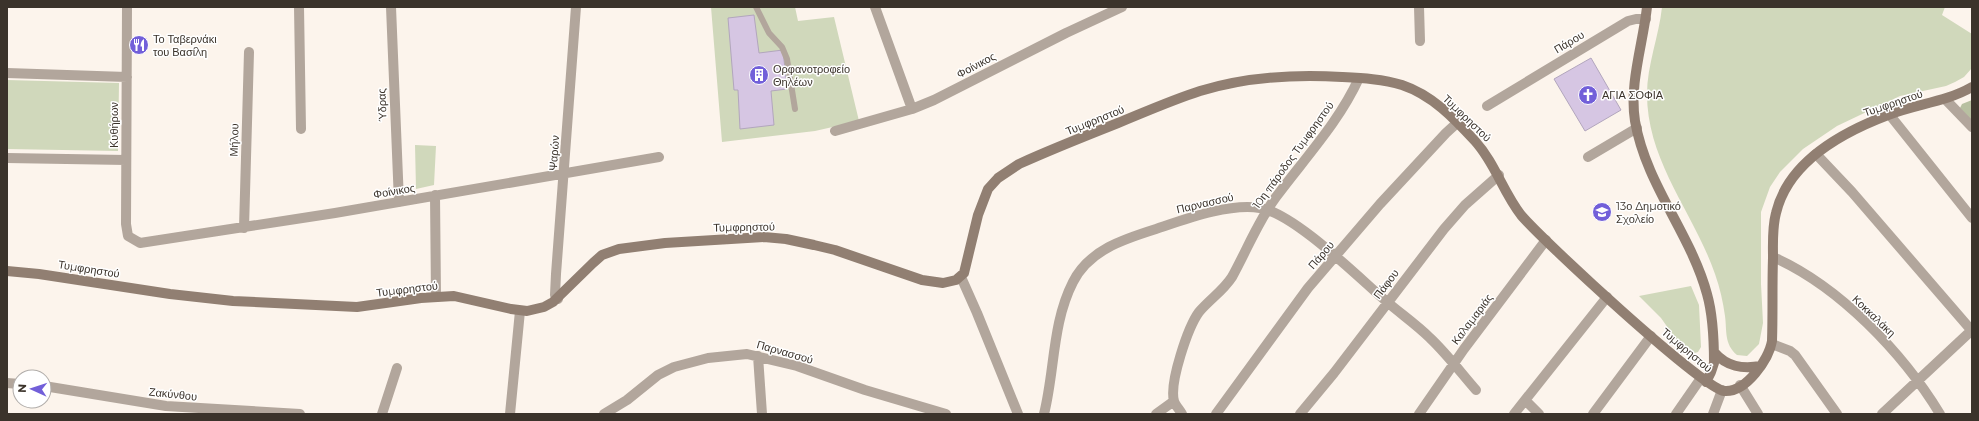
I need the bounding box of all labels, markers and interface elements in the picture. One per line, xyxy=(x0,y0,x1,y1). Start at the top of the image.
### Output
street label: Πάρου xyxy=(1551,28,1587,56)
place label: Το Ταβερνάκι του Βασίλη xyxy=(153,32,217,59)
restaurant icon: Το Ταβερνάκι του Βασίλη xyxy=(128,34,150,56)
street label: Φοίνικος xyxy=(954,49,998,81)
place label: Ορφανοτροφείο Θηλέων xyxy=(773,62,850,89)
building icon: Ορφανοτροφείο Θηλέων xyxy=(748,64,770,86)
church icon: ΑΓΙΑ ΣΟΦΙΑ xyxy=(1577,84,1599,106)
street label: Τυμφρηστού xyxy=(1861,86,1925,120)
street label: Ύδρας xyxy=(374,88,390,122)
place label: ΑΓΙΑ ΣΟΦΙΑ xyxy=(1602,88,1664,102)
street label: Τυμφρηστού xyxy=(1440,91,1494,145)
street label: 10η πάροδος Τυμφρηστού xyxy=(1249,99,1337,211)
street label: Κυθήρων xyxy=(107,102,121,148)
street label: Τυμφρηστού xyxy=(1064,102,1126,138)
street label: Μήλου xyxy=(226,123,242,157)
street label: Ψαρών xyxy=(546,134,562,171)
street label: Φοίνικος xyxy=(372,180,416,202)
street label: Παρνασσού xyxy=(1175,190,1235,216)
place label: 13ο Δημοτικό Σχολείο xyxy=(1616,199,1681,226)
school or university icon: 13ο Δημοτικό Σχολείο xyxy=(1591,201,1613,223)
street label: Τυμφρηστού xyxy=(713,219,775,235)
street label: Πάρου xyxy=(1305,238,1337,272)
street label: Τυμφρηστού xyxy=(57,257,121,281)
street label: Πάφου xyxy=(1370,266,1402,302)
street label: Τυμφρηστού xyxy=(375,278,439,300)
street label: Καλαμαριάς xyxy=(1448,291,1496,347)
street label: Κοκκαλάκη xyxy=(1850,292,1898,340)
street label: Τυμφρηστού xyxy=(1659,325,1715,375)
street label: Παρνασσού xyxy=(755,337,815,367)
north arrow xyxy=(12,369,52,409)
text: N xyxy=(15,384,29,393)
street label: Ζακύνθου xyxy=(148,385,198,403)

